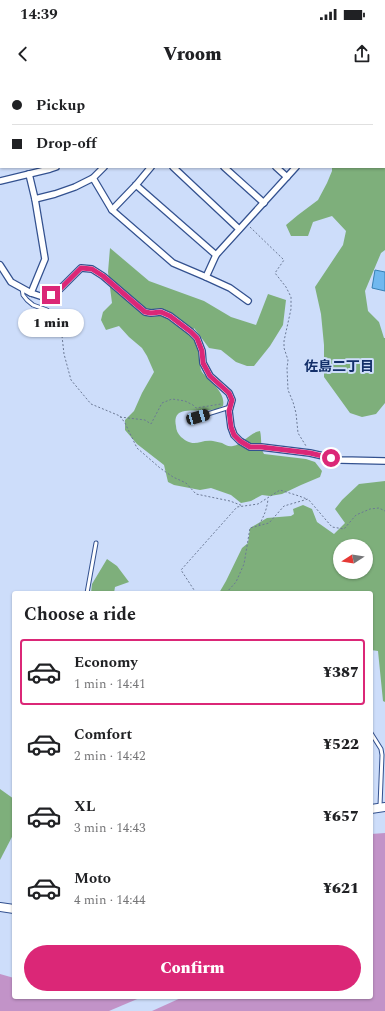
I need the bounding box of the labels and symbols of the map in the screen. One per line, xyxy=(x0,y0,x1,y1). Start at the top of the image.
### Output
route end xyxy=(42,286,60,304)
callout: 1 min xyxy=(18,309,84,337)
district label: 佐島二丁目 xyxy=(304,356,374,377)
car xyxy=(185,408,211,426)
route start xyxy=(322,449,340,467)
north arrow xyxy=(333,539,373,579)

